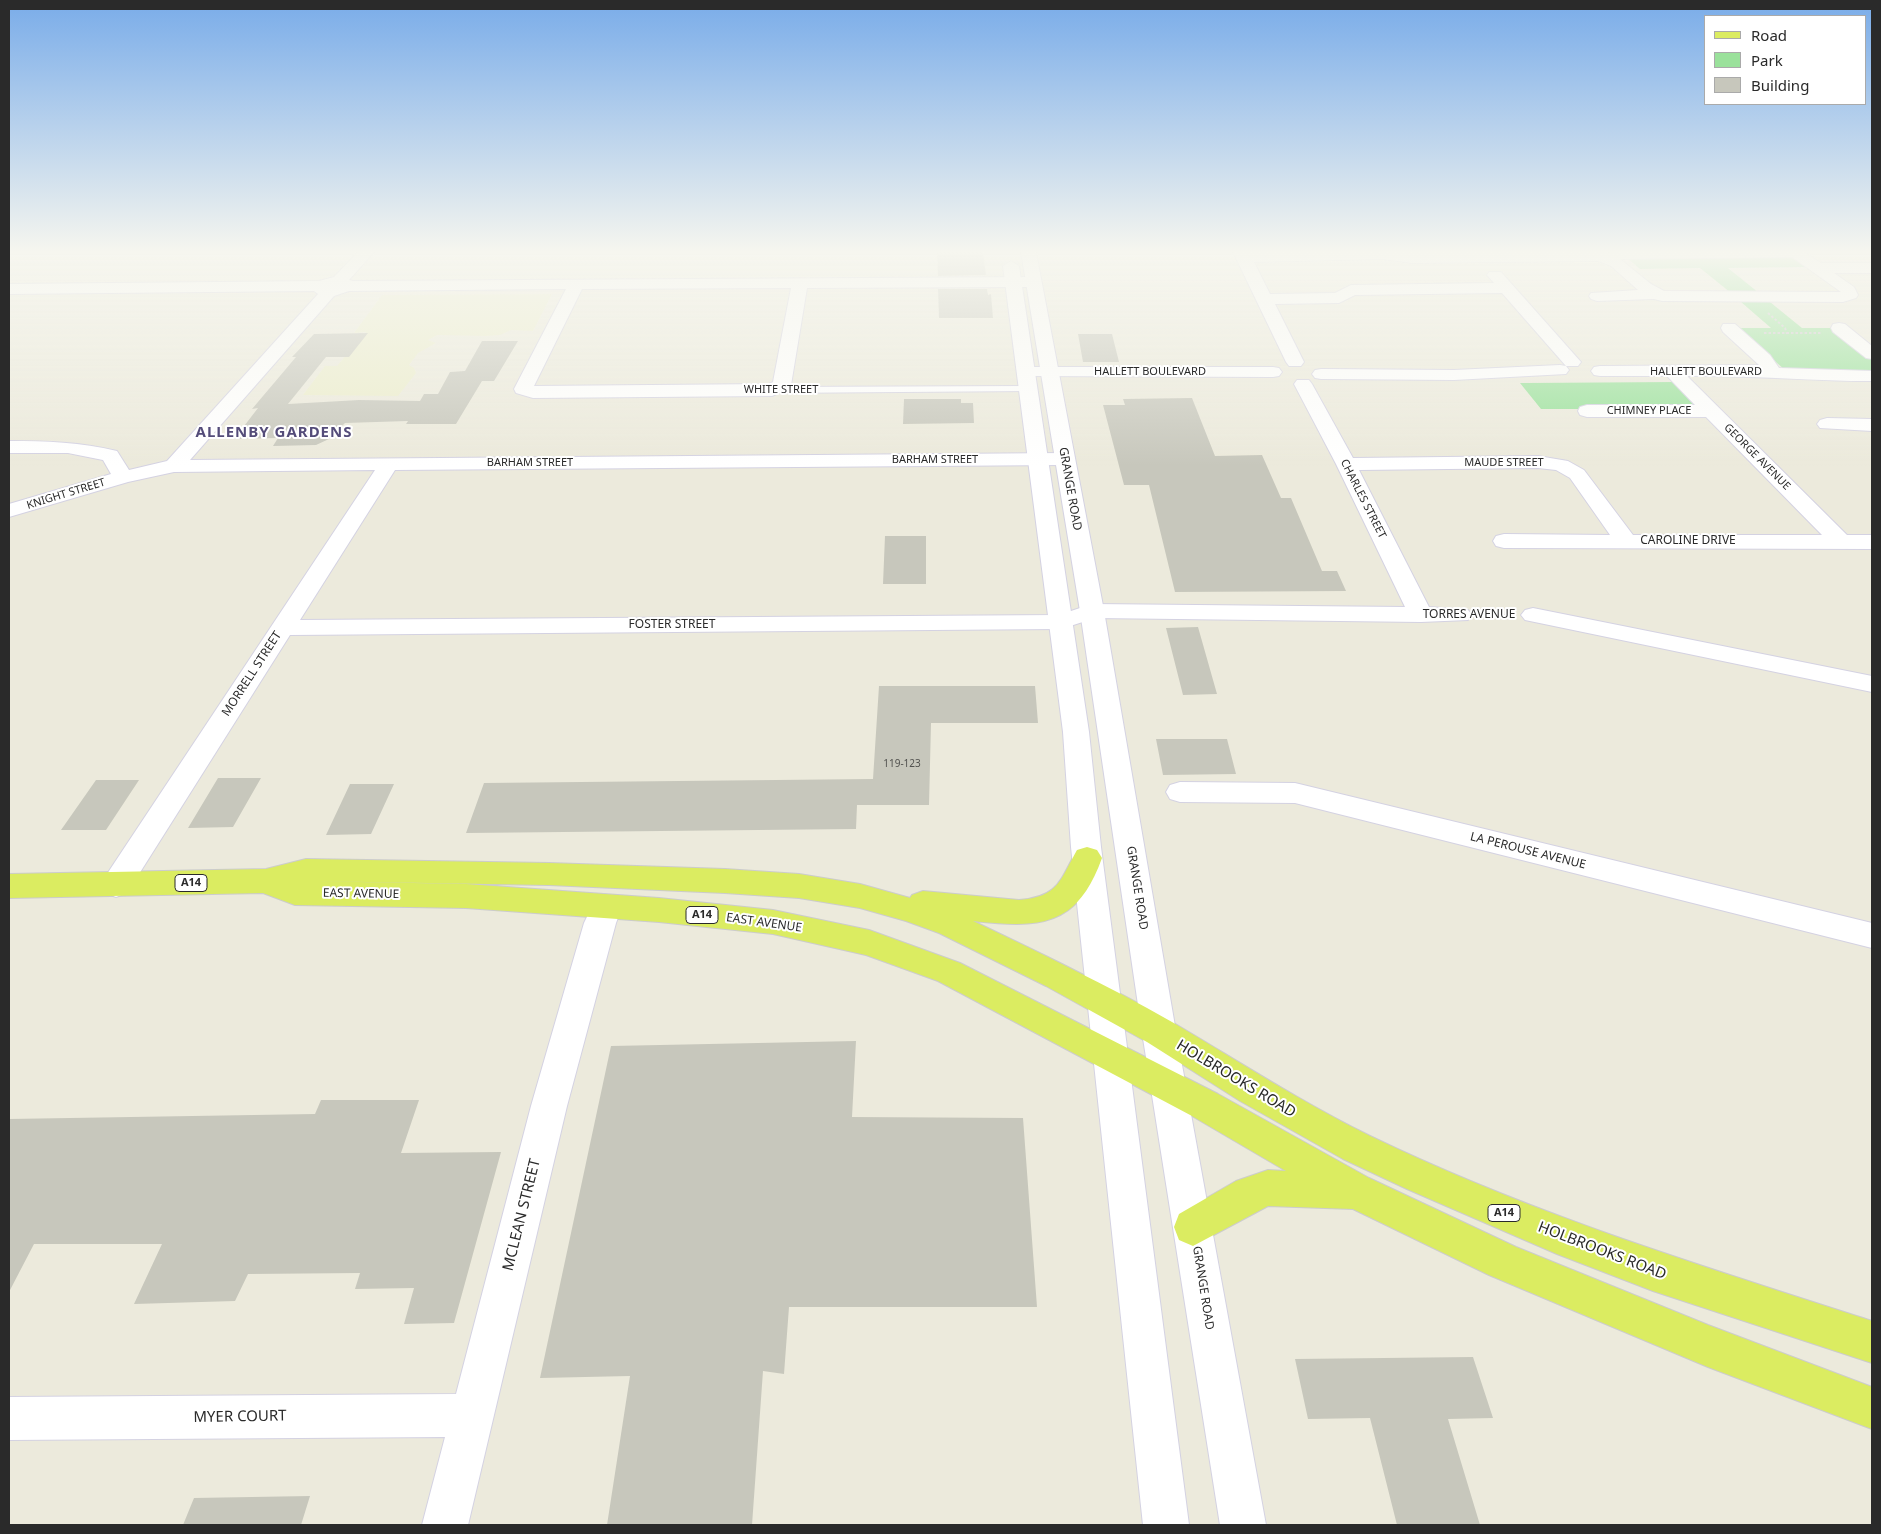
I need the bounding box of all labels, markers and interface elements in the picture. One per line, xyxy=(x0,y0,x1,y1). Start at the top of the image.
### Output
legend xyxy=(1704,15,1866,105)
text: Road xyxy=(1751,25,1787,45)
text: Park xyxy=(1751,50,1783,70)
text: Building xyxy=(1751,75,1809,95)
street label: HALLETT BOULEVARD xyxy=(1094,365,1206,379)
street label: HALLETT BOULEVARD xyxy=(1650,365,1762,379)
street label: WHITE STREET xyxy=(744,383,818,397)
street label: CHIMNEY PLACE xyxy=(1607,404,1691,418)
street label: GEORGE AVENUE xyxy=(1721,421,1793,493)
district label: ALLENBY GARDENS xyxy=(194,424,354,442)
street label: GRANGE ROAD xyxy=(1056,446,1084,532)
street label: BARHAM STREET xyxy=(892,453,978,467)
street label: BARHAM STREET xyxy=(487,456,573,470)
street label: MAUDE STREET xyxy=(1464,456,1544,470)
street label: CHARLES STREET xyxy=(1337,457,1389,541)
street label: KNIGHT STREET xyxy=(25,476,107,512)
street label: CAROLINE DRIVE xyxy=(1640,534,1736,548)
street label: TORRES AVENUE xyxy=(1423,608,1515,622)
street label: FOSTER STREET xyxy=(629,618,715,632)
street label: MORRELL STREET xyxy=(219,629,285,719)
house number: 119-123 xyxy=(883,758,921,770)
street label: LA PEROUSE AVENUE xyxy=(1469,830,1587,872)
street label: GRANGE ROAD xyxy=(1123,845,1151,931)
road number: A14 xyxy=(175,874,207,891)
street label: EAST AVENUE xyxy=(323,886,399,902)
road number: A14 xyxy=(686,906,718,924)
street label: EAST AVENUE xyxy=(725,911,803,935)
street label: HOLBROOKS ROAD xyxy=(1173,1036,1299,1122)
street label: MCLEAN STREET xyxy=(499,1157,545,1273)
road number: A14 xyxy=(1488,1204,1520,1222)
street label: HOLBROOKS ROAD xyxy=(1535,1218,1669,1284)
street label: GRANGE ROAD xyxy=(1189,1245,1217,1331)
street label: MYER COURT xyxy=(193,1407,287,1427)

